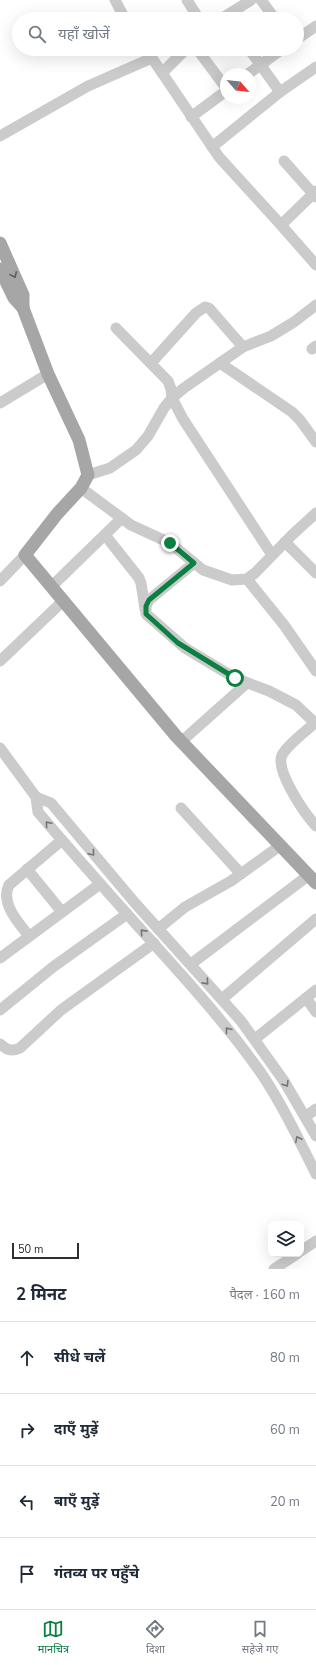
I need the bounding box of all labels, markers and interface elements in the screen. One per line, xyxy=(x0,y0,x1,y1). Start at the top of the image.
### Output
search box xyxy=(12,12,304,56)
icon: search xyxy=(26,23,48,45)
text: यहाँ खोजें xyxy=(58,24,110,44)
north arrow xyxy=(220,68,256,104)
one-way arrow xyxy=(9,270,17,278)
route end xyxy=(161,534,179,552)
route start xyxy=(226,669,244,687)
one-way arrow xyxy=(46,821,53,828)
one-way arrow xyxy=(88,848,95,856)
one-way arrow xyxy=(141,929,148,936)
one-way arrow xyxy=(202,977,209,984)
one-way arrow xyxy=(226,1027,233,1034)
one-way arrow xyxy=(281,1080,289,1087)
one-way arrow xyxy=(295,1136,303,1143)
map controls xyxy=(268,1221,304,1257)
button: layers xyxy=(268,1221,304,1257)
scale bar xyxy=(12,1241,79,1260)
text: 50 m xyxy=(18,1242,43,1257)
text: 2 मिनट xyxy=(16,1283,66,1306)
text: पैदल · 160 m xyxy=(229,1286,300,1304)
icon: ahead xyxy=(16,1347,38,1369)
text: सीधे चलें xyxy=(54,1347,105,1367)
text: 80 m xyxy=(270,1349,300,1367)
icon: right xyxy=(16,1419,38,1441)
text: दाएँ मुड़ें xyxy=(54,1419,98,1439)
text: 60 m xyxy=(270,1421,300,1439)
icon: left xyxy=(16,1491,38,1513)
text: बाएँ मुड़ें xyxy=(54,1491,99,1511)
text: 20 m xyxy=(270,1493,300,1511)
icon: arrive xyxy=(16,1563,38,1585)
text: गंतव्य पर पहुँचे xyxy=(54,1563,139,1583)
tab: मानचित्र xyxy=(38,1618,69,1657)
tab: दिशा xyxy=(144,1618,166,1657)
tab: सहेजे गए xyxy=(242,1618,278,1657)

